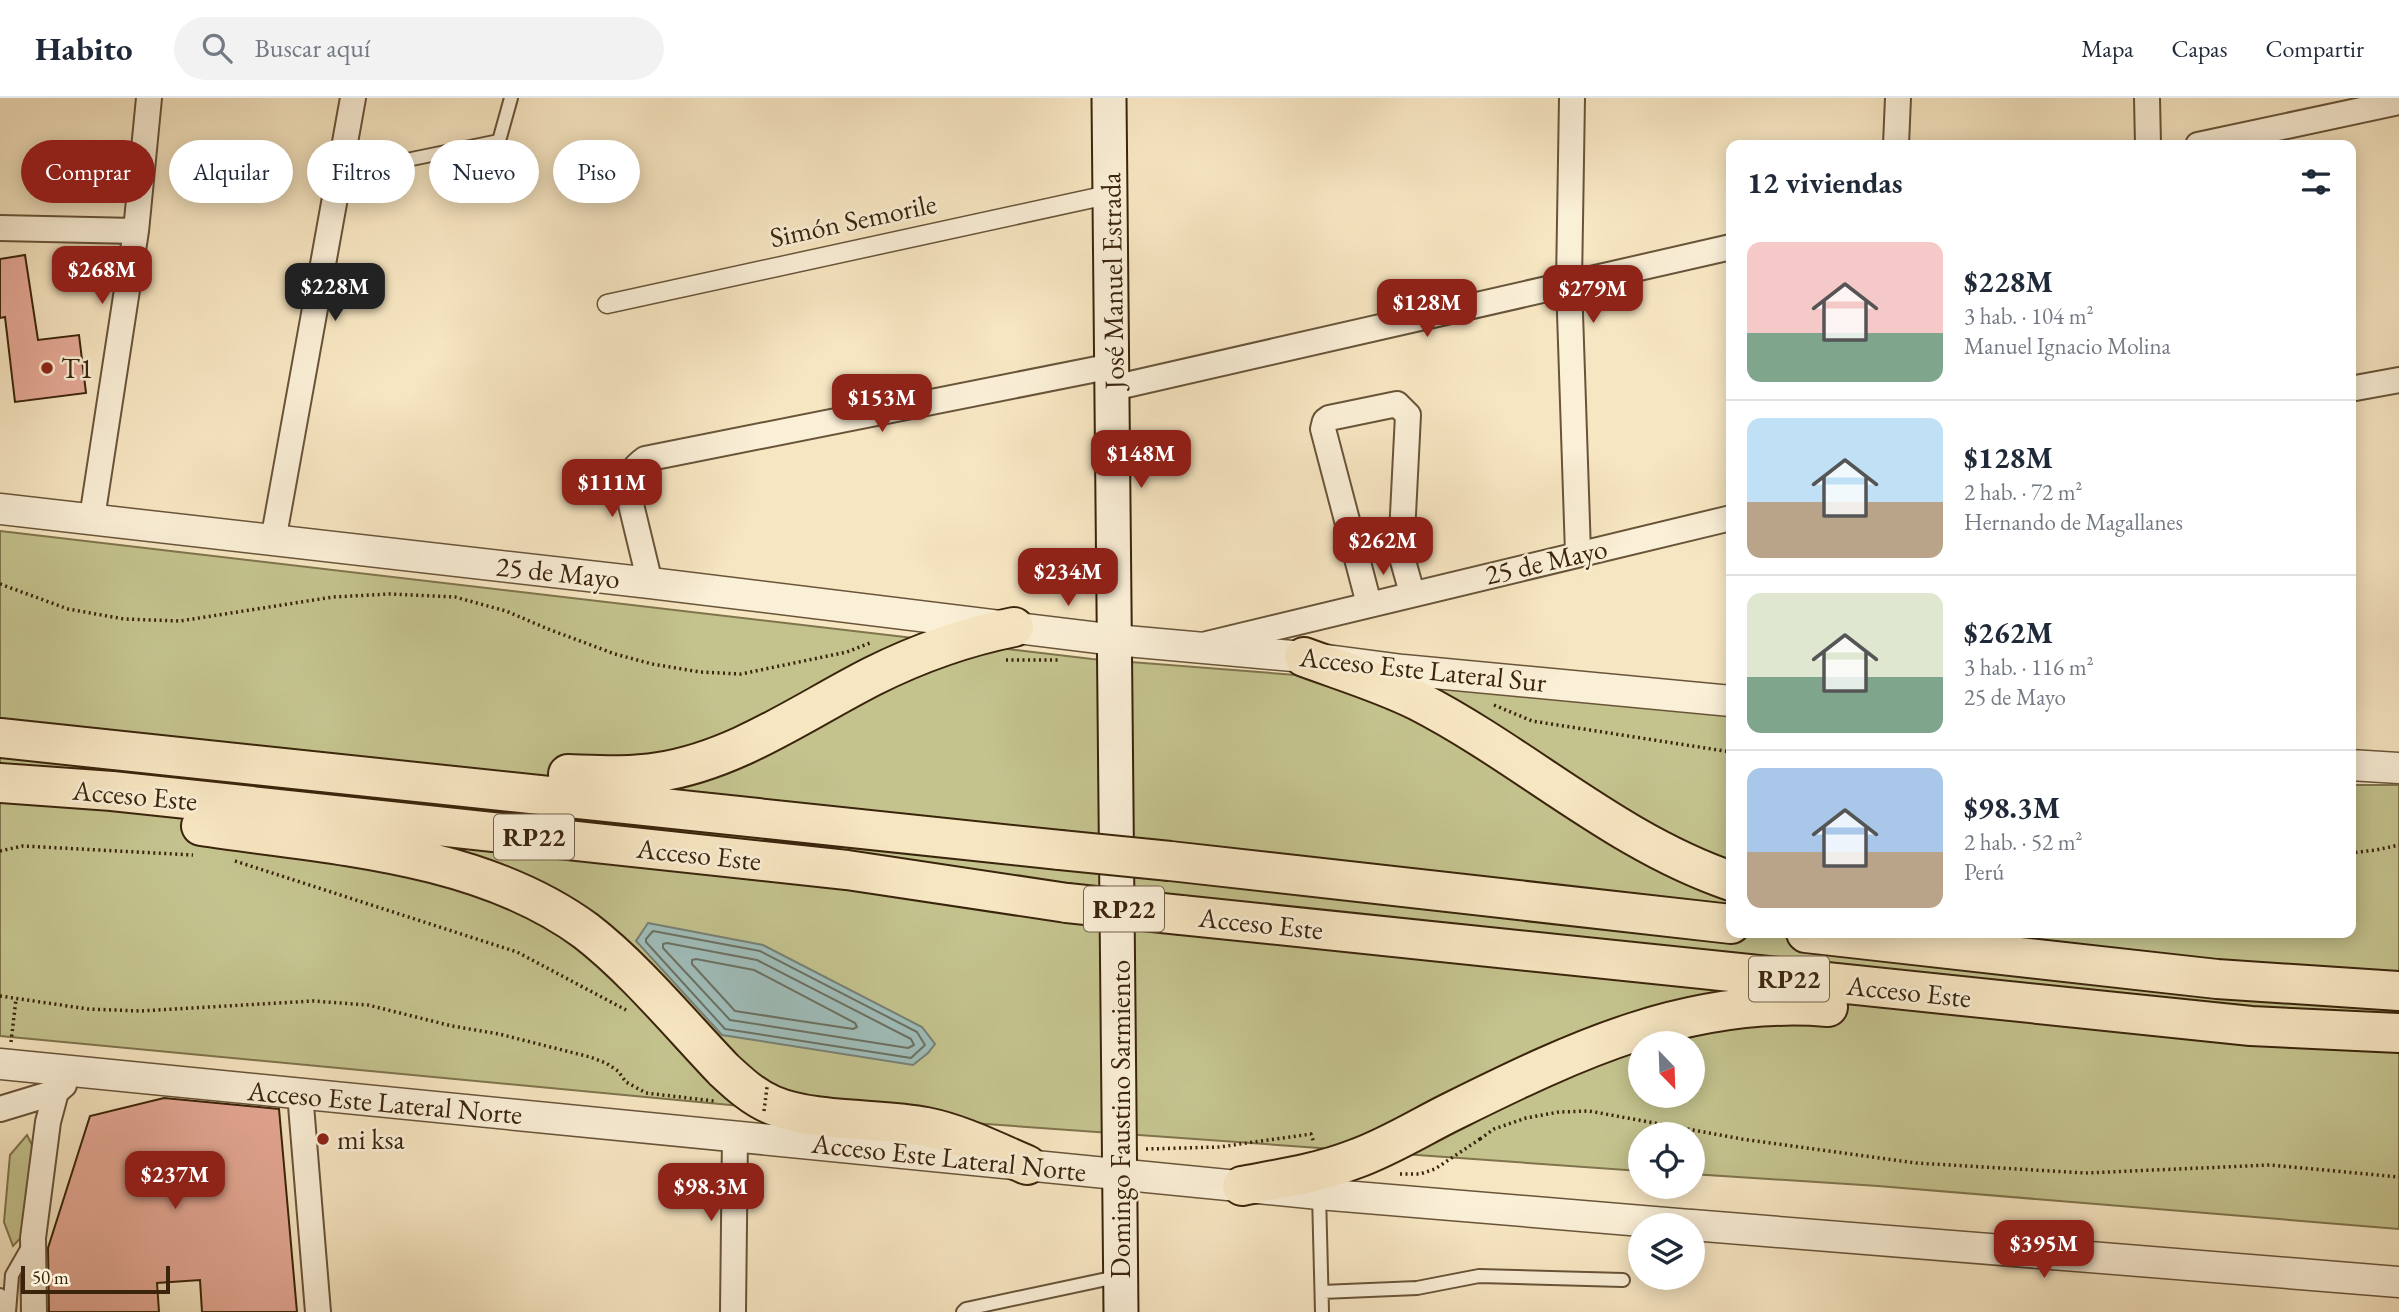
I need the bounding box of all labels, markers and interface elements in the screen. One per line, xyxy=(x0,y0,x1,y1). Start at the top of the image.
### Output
search box xyxy=(174,17,664,80)
text: Habito xyxy=(35,27,132,70)
icon: search xyxy=(198,29,236,67)
text: Buscar aquí xyxy=(254,31,370,65)
text: Mapa xyxy=(2081,33,2133,64)
text: Capas xyxy=(2171,33,2227,64)
text: Compartir xyxy=(2265,33,2364,64)
chip: Comprar xyxy=(21,140,155,203)
chip: Alquilar xyxy=(169,140,293,203)
chip: Filtros xyxy=(307,140,415,203)
chip: Nuevo xyxy=(429,140,539,203)
chip: Piso xyxy=(553,140,640,203)
text: 12 viviendas xyxy=(1747,163,1903,202)
icon: filters xyxy=(2297,163,2335,201)
street label: José Manuel Estrada xyxy=(1092,171,1132,392)
street label: Simón Semorile xyxy=(766,185,940,255)
pin: $268M xyxy=(53,246,151,306)
text: $268M xyxy=(68,254,136,284)
text: $228M xyxy=(1964,262,2053,301)
pin: $228M xyxy=(286,264,384,323)
pin: $279M xyxy=(1544,266,1642,325)
icon: home xyxy=(1803,270,1887,354)
text: $228M xyxy=(301,271,369,301)
text: $279M xyxy=(1559,273,1627,303)
pin: $128M xyxy=(1378,280,1476,339)
text: $128M xyxy=(1393,287,1461,317)
text: 3 hab. · 104 m² xyxy=(1964,301,2094,331)
text: Manuel Ignacio Molina xyxy=(1964,331,2171,361)
place label: T1 xyxy=(61,350,93,386)
marker: T1 xyxy=(39,360,55,376)
pin: $153M xyxy=(833,374,931,434)
text: $153M xyxy=(848,382,916,412)
pin: $148M xyxy=(1092,430,1190,490)
text: $148M xyxy=(1107,438,1175,468)
text: $128M xyxy=(1964,438,2053,477)
icon: home xyxy=(1803,446,1887,530)
pin: $111M xyxy=(563,460,661,519)
text: $111M xyxy=(578,467,646,497)
text: 2 hab. · 72 m² xyxy=(1964,477,2083,507)
text: Hernando de Magallanes xyxy=(1964,507,2183,537)
pin: $262M xyxy=(1334,518,1432,577)
text: $262M xyxy=(1349,525,1417,555)
street label: 25 de Mayo xyxy=(1481,529,1611,593)
street label: 25 de Mayo xyxy=(494,548,622,596)
pin: $234M xyxy=(1019,548,1117,608)
text: $234M xyxy=(1034,556,1102,586)
text: $262M xyxy=(1964,613,2053,652)
icon: home xyxy=(1803,621,1887,705)
street label: Acceso Este Lateral Sur xyxy=(1297,638,1549,700)
text: 3 hab. · 116 m² xyxy=(1964,652,2094,682)
text: 25 de Mayo xyxy=(1964,682,2066,712)
street label: Acceso Este xyxy=(70,772,199,818)
text: $98.3M xyxy=(1964,788,2060,827)
icon: home xyxy=(1803,796,1887,880)
road number: RP22 xyxy=(494,814,574,860)
text: 2 hab. · 52 m² xyxy=(1964,827,2083,857)
street label: Acceso Este xyxy=(634,829,763,878)
text: Perú xyxy=(1964,857,2004,887)
road number: RP22 xyxy=(1084,887,1164,932)
street label: Acceso Este xyxy=(1196,898,1325,947)
road number: RP22 xyxy=(1749,957,1829,1002)
street label: Domingo Faustino Sarmiento xyxy=(1102,960,1138,1278)
street label: Acceso Este xyxy=(1844,966,1973,1015)
north arrow xyxy=(1628,1031,1704,1108)
map controls xyxy=(1628,1031,1705,1290)
street label: Acceso Este Lateral Norte xyxy=(245,1072,524,1132)
place label: mi ksa xyxy=(337,1121,405,1157)
button: locate xyxy=(1628,1122,1705,1199)
street label: Acceso Este Lateral Norte xyxy=(809,1125,1088,1189)
marker: mi ksa xyxy=(315,1131,331,1147)
pin: $237M xyxy=(126,1152,224,1211)
text: $237M xyxy=(141,1159,209,1189)
pin: $98.3M xyxy=(654,1164,768,1223)
text: $98.3M xyxy=(674,1171,748,1201)
button: layers xyxy=(1628,1213,1705,1290)
pin: $395M xyxy=(1995,1220,2093,1280)
text: $395M xyxy=(2010,1228,2078,1258)
scale bar xyxy=(21,1263,170,1295)
text: 50 m xyxy=(32,1265,69,1290)

